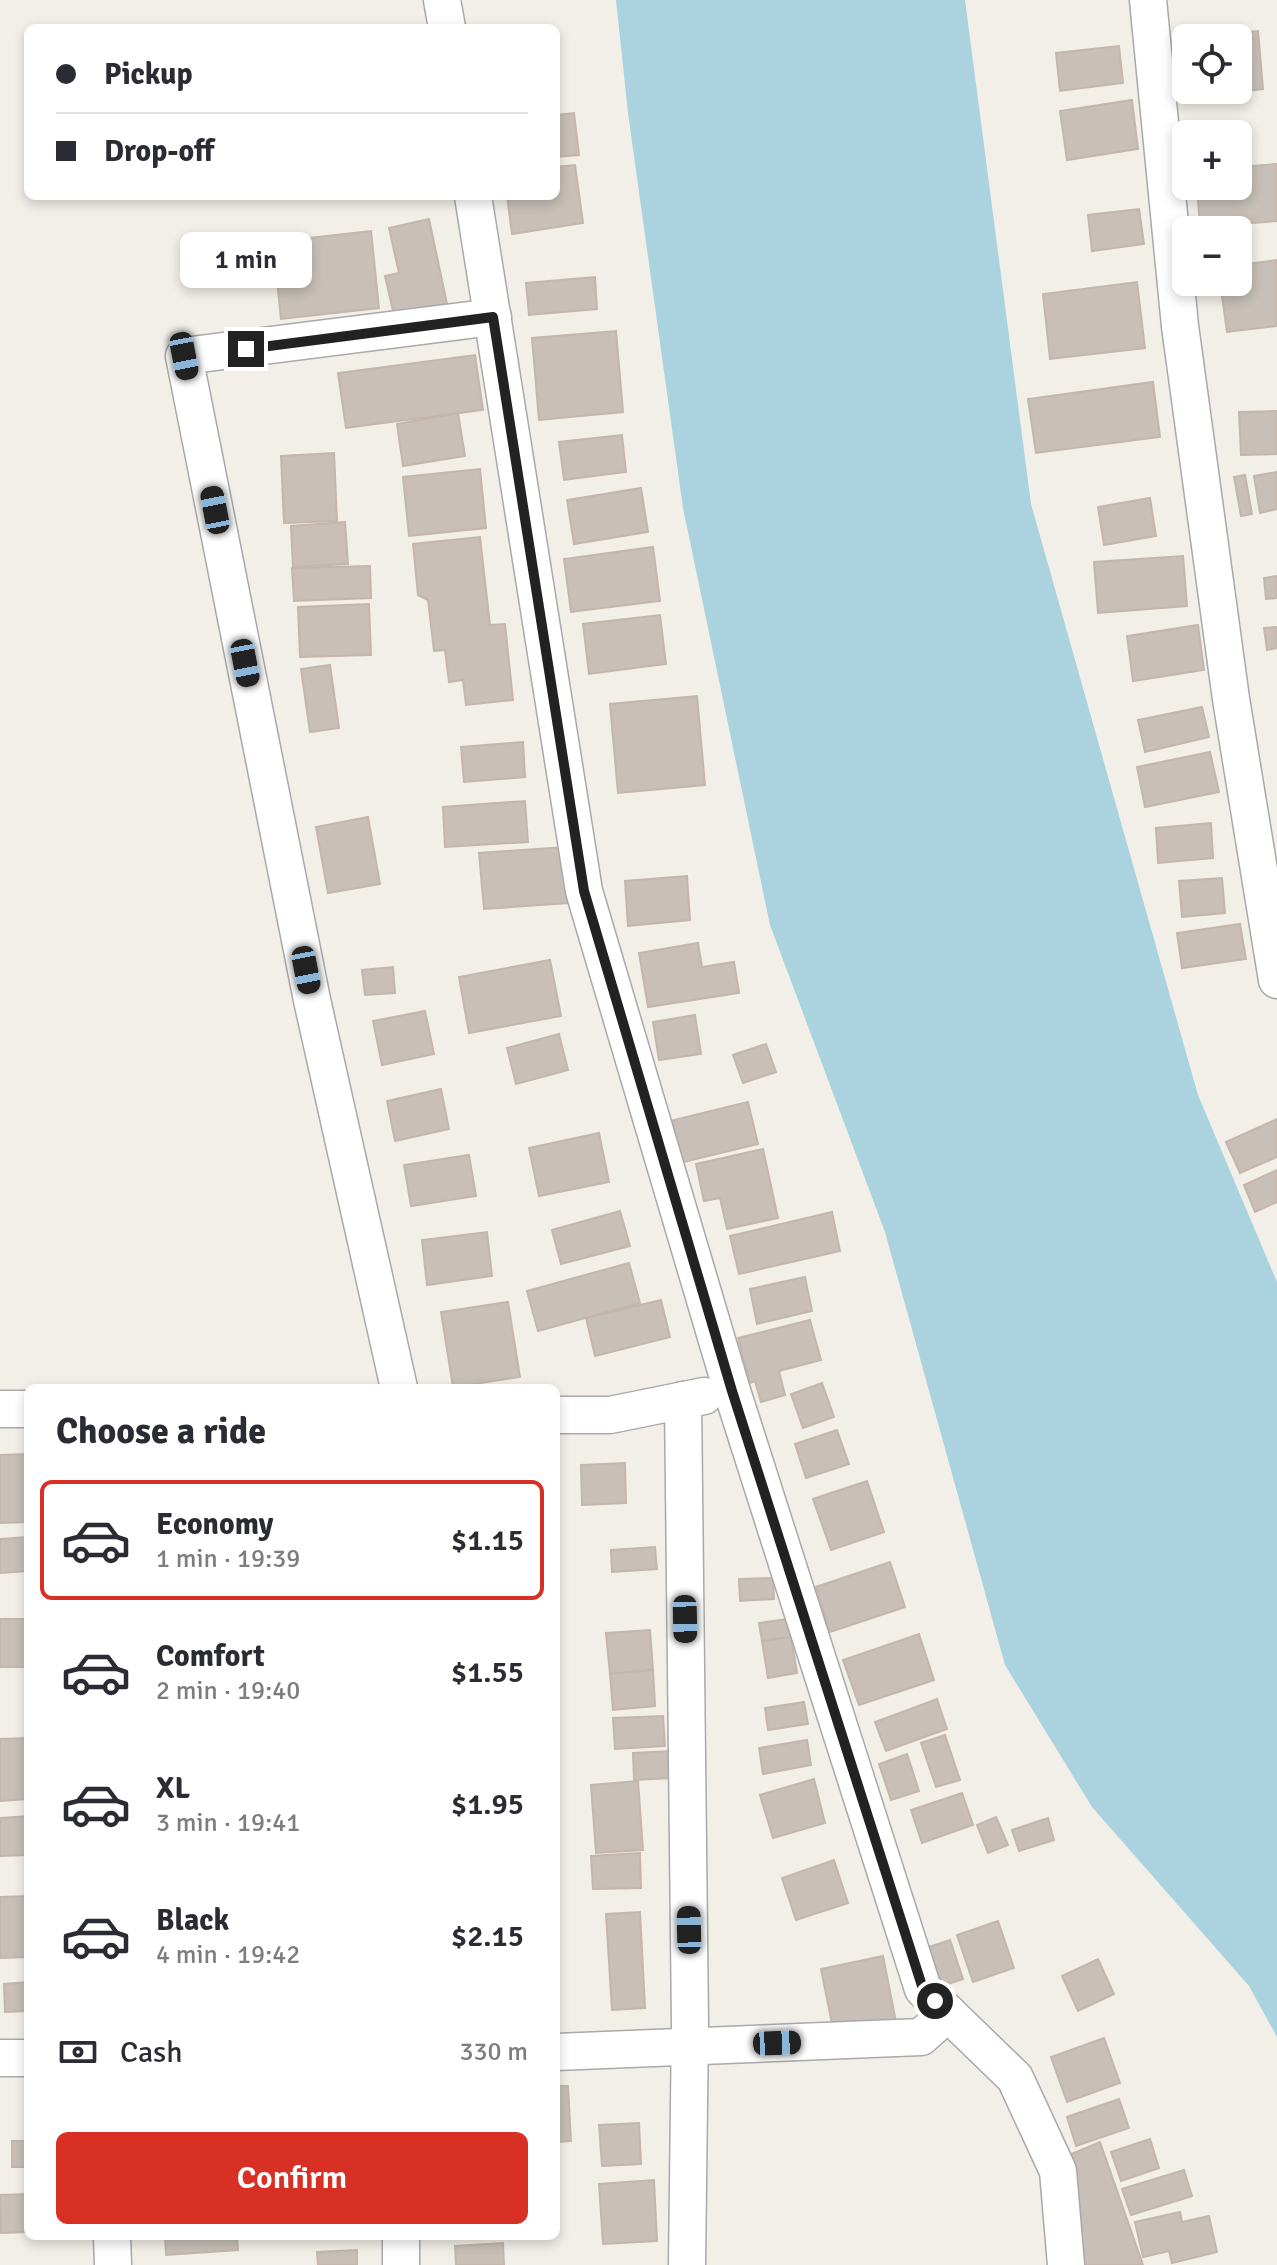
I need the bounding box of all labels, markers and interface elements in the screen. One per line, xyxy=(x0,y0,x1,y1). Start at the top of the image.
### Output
map controls xyxy=(1172,24,1252,296)
button: locate xyxy=(1172,24,1252,104)
text: Pickup xyxy=(104,56,193,93)
button: + xyxy=(1172,120,1252,200)
text: Drop-off xyxy=(104,133,214,170)
button: − xyxy=(1172,216,1252,296)
callout: 1 min xyxy=(180,233,312,289)
text: 1 min xyxy=(215,244,277,276)
car xyxy=(168,330,200,382)
route end xyxy=(228,331,264,367)
car xyxy=(199,484,231,536)
car xyxy=(229,637,261,689)
car xyxy=(290,944,322,996)
text: Choose a ride xyxy=(56,1409,266,1454)
icon: car xyxy=(60,1504,132,1576)
text: Economy xyxy=(156,1506,273,1543)
text: $1.15 xyxy=(451,1522,524,1559)
text: 1 min · 19:39 xyxy=(156,1543,300,1575)
car xyxy=(673,1595,697,1643)
icon: car xyxy=(60,1636,132,1708)
text: Comfort xyxy=(156,1638,265,1675)
text: $1.55 xyxy=(451,1654,524,1691)
text: 2 min · 19:40 xyxy=(156,1675,300,1707)
icon: car xyxy=(60,1768,132,1840)
text: XL xyxy=(156,1770,190,1807)
text: $1.95 xyxy=(451,1786,524,1823)
text: 3 min · 19:41 xyxy=(156,1807,300,1839)
icon: car xyxy=(60,1900,132,1972)
text: Black xyxy=(156,1902,229,1939)
car xyxy=(677,1906,701,1954)
text: $2.15 xyxy=(451,1918,524,1955)
text: 4 min · 19:42 xyxy=(156,1939,300,1971)
route start xyxy=(917,1983,953,2019)
icon: cash xyxy=(56,2030,100,2074)
car xyxy=(753,2030,801,2056)
text: Cash xyxy=(120,2034,183,2071)
text: 330 m xyxy=(459,2036,528,2068)
button: Confirm xyxy=(56,2132,528,2224)

